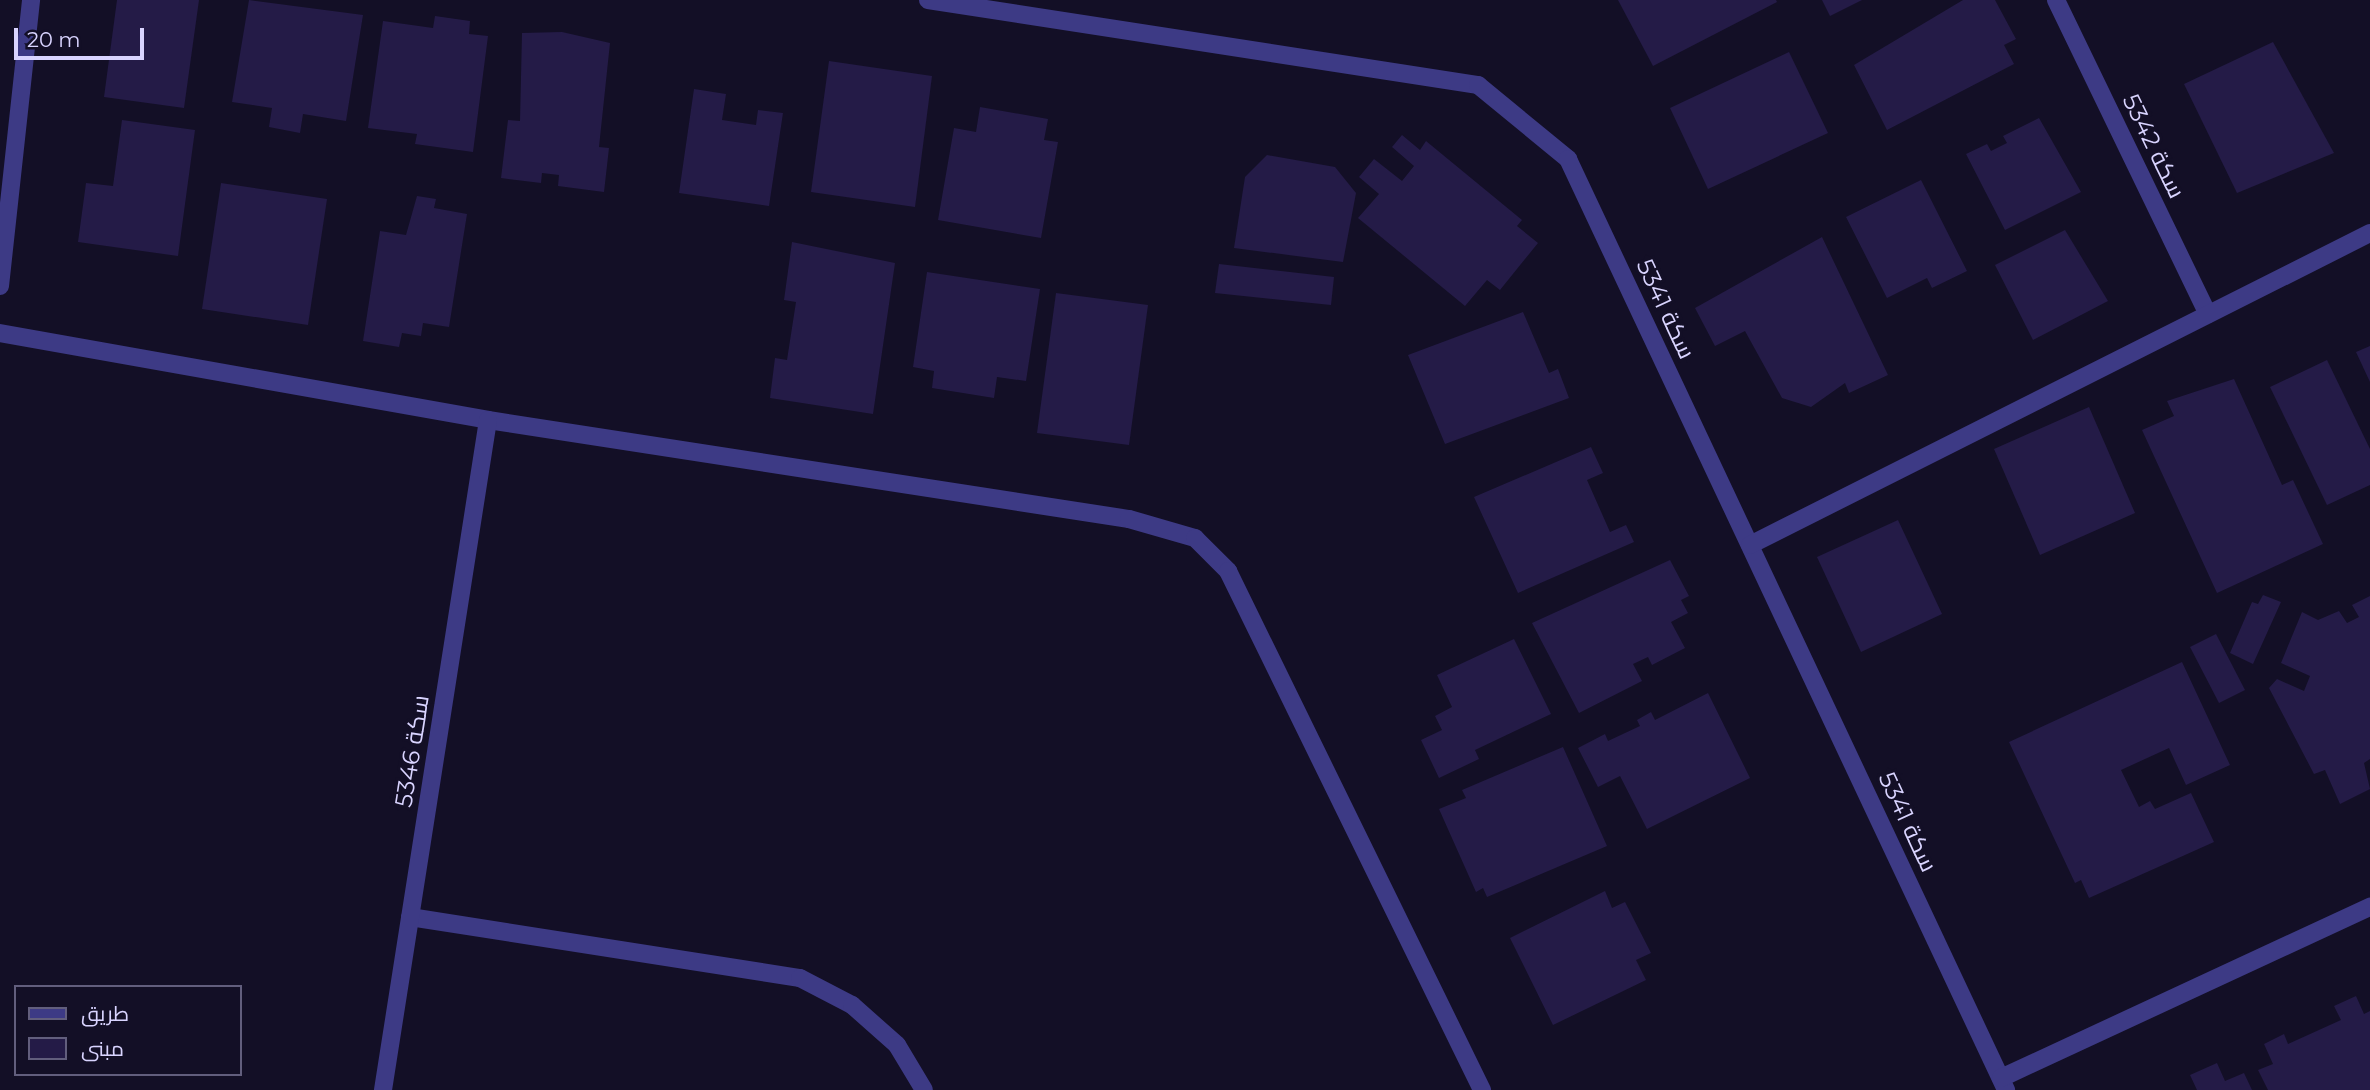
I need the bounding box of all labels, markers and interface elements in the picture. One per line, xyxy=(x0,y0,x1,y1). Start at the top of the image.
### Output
scale bar xyxy=(18,14,147,58)
text: 20 m xyxy=(27,27,81,52)
street label: سكة 5342 xyxy=(2116,89,2192,203)
street label: سكة 5341 xyxy=(1630,255,1702,363)
street label: سكة 5346 xyxy=(389,693,435,809)
street label: سكة 5341 xyxy=(1872,768,1944,876)
legend xyxy=(14,985,242,1076)
text: طريق xyxy=(81,1001,129,1026)
text: مبنى xyxy=(81,1036,124,1061)

